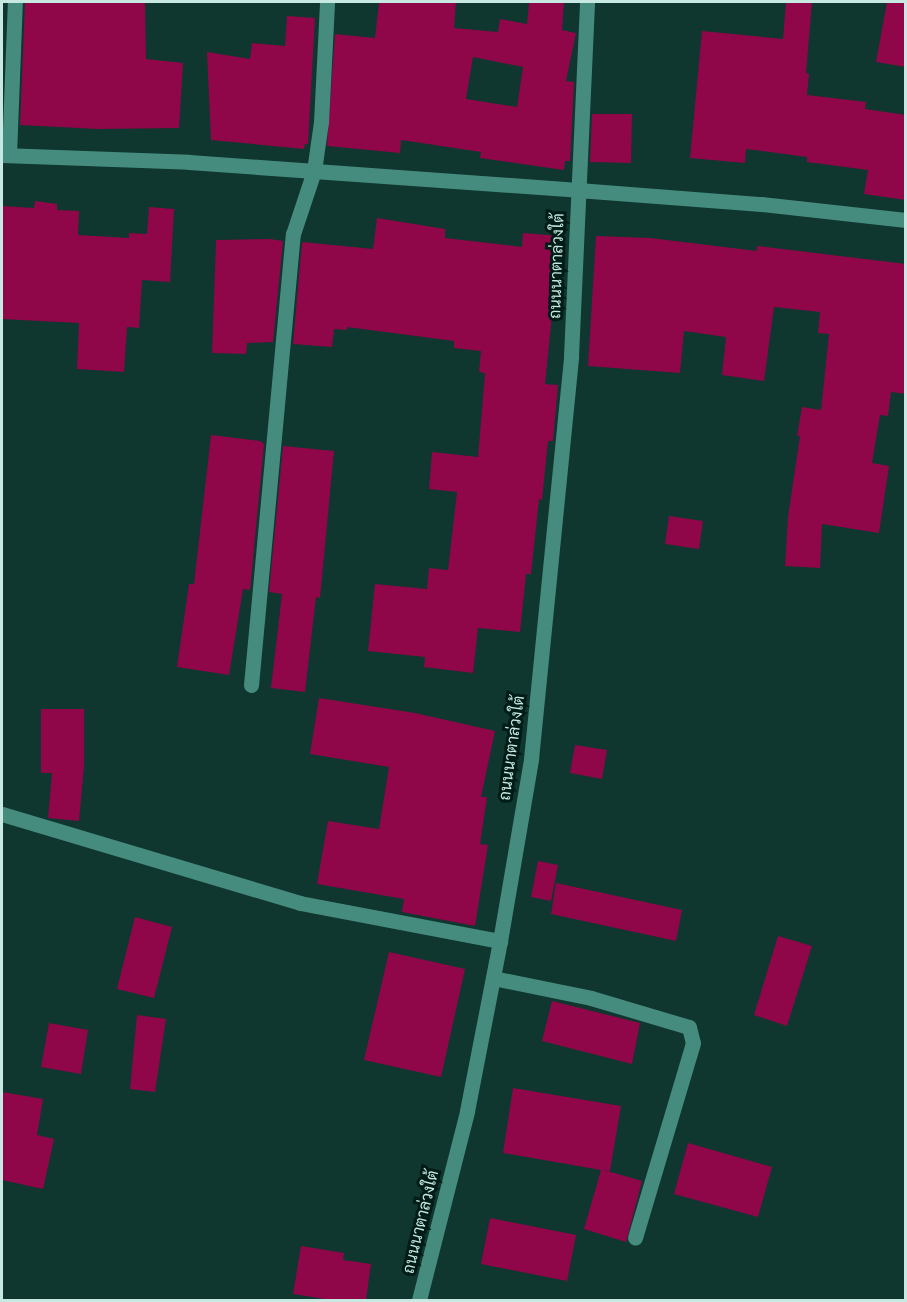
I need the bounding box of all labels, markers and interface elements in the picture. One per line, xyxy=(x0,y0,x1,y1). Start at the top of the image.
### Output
street label: ถนนนาตาล่วงใต้ xyxy=(546,213,568,319)
street label: ถนนนาตาล่วงใต้ xyxy=(495,694,529,802)
street label: ถนนนาตาล่วงใต้ xyxy=(399,1168,443,1276)

